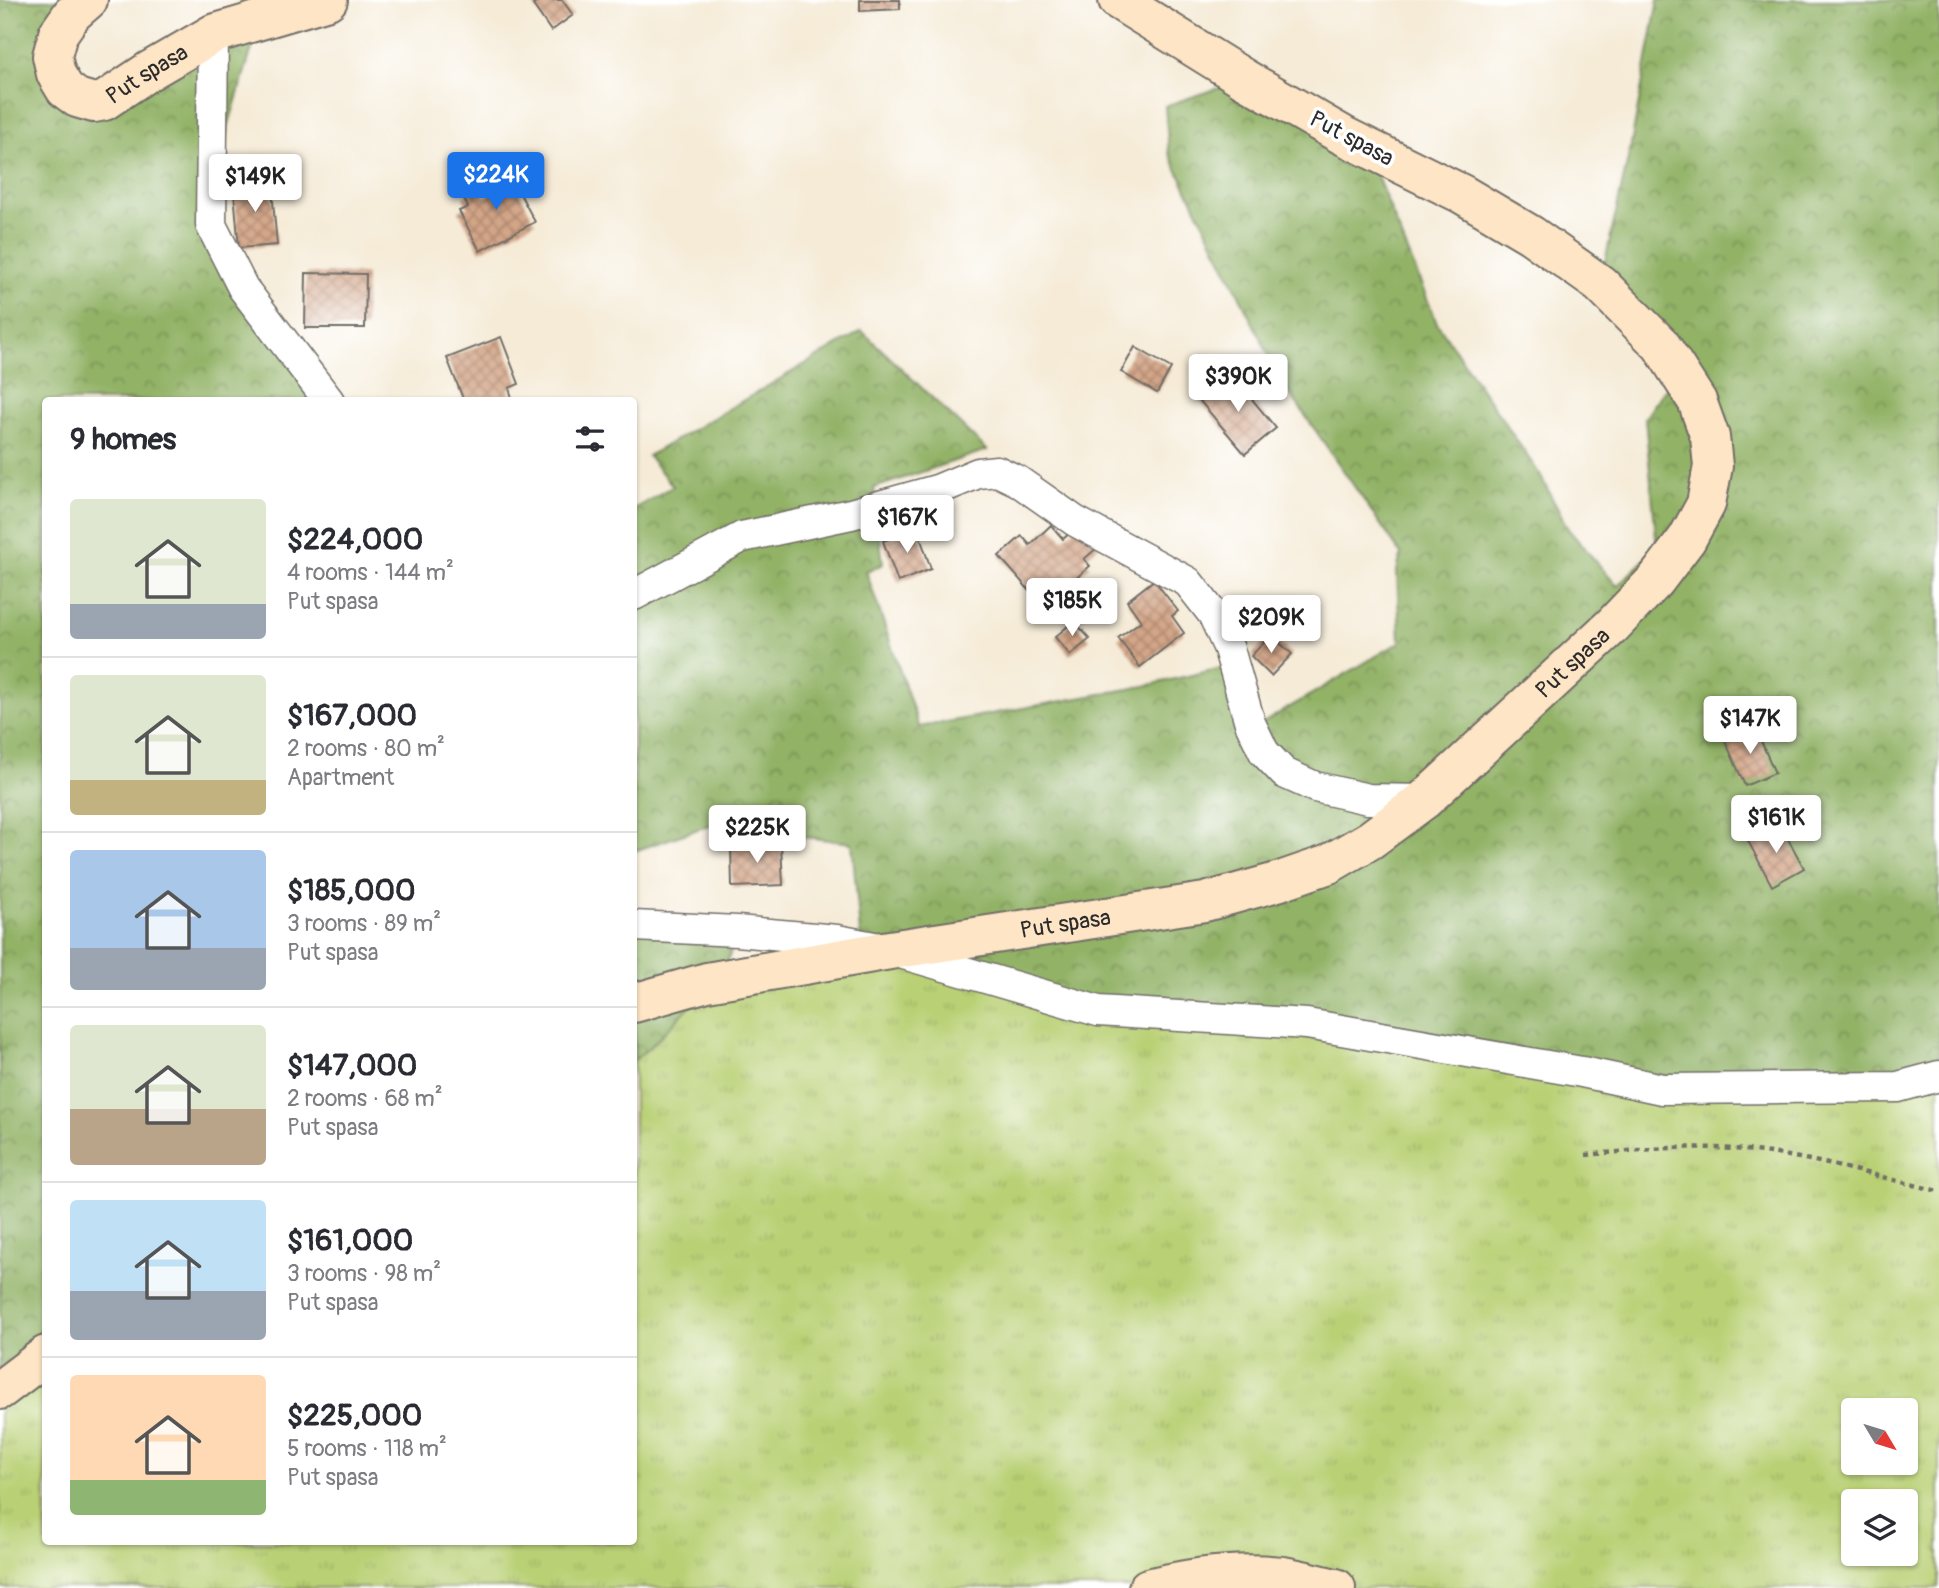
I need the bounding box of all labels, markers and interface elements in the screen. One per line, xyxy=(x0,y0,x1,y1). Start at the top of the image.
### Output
street label: Put spasa xyxy=(100,38,193,111)
street label: Put spasa xyxy=(1305,104,1399,173)
pin: $224K xyxy=(447,152,545,212)
pin: $149K xyxy=(206,154,304,214)
text: $224K xyxy=(463,160,529,189)
text: $149K xyxy=(225,162,285,191)
pin: $390K xyxy=(1189,354,1287,414)
text: $390K xyxy=(1205,362,1271,391)
icon: filters xyxy=(571,420,609,458)
text: 9 homes xyxy=(70,421,176,458)
pin: $167K xyxy=(858,496,956,555)
text: $167K xyxy=(877,503,937,532)
text: $224,000 xyxy=(287,521,423,558)
icon: home xyxy=(126,527,210,611)
text: 4 rooms · 144 m² xyxy=(287,558,454,587)
pin: $185K xyxy=(1023,578,1121,638)
text: $185K xyxy=(1042,586,1102,615)
text: Put spasa xyxy=(287,587,378,616)
pin: $209K xyxy=(1222,596,1320,655)
text: $209K xyxy=(1238,603,1304,632)
street label: Put spasa xyxy=(1529,621,1616,705)
pin: $147K xyxy=(1701,696,1799,756)
text: $167,000 xyxy=(287,697,417,734)
icon: home xyxy=(126,703,210,787)
text: $147K xyxy=(1720,704,1780,733)
text: 2 rooms · 80 m² xyxy=(287,734,445,763)
text: Apartment xyxy=(287,763,394,792)
pin: $161K xyxy=(1727,796,1825,855)
text: $161K xyxy=(1747,803,1805,832)
pin: $225K xyxy=(708,806,806,865)
text: $225K xyxy=(725,813,789,842)
text: $185,000 xyxy=(287,872,415,909)
icon: home xyxy=(126,878,210,962)
street label: Put spasa xyxy=(1018,903,1113,945)
text: 3 rooms · 89 m² xyxy=(287,909,441,938)
text: Put spasa xyxy=(287,938,378,967)
text: $147,000 xyxy=(287,1047,417,1084)
icon: home xyxy=(126,1053,210,1137)
text: 2 rooms · 68 m² xyxy=(287,1084,443,1113)
text: Put spasa xyxy=(287,1113,378,1142)
text: $161,000 xyxy=(287,1222,413,1259)
icon: home xyxy=(126,1228,210,1312)
text: 3 rooms · 98 m² xyxy=(287,1259,441,1288)
text: Put spasa xyxy=(287,1288,378,1317)
text: $225,000 xyxy=(287,1397,422,1434)
north arrow xyxy=(1841,1398,1918,1475)
map controls xyxy=(1841,1398,1918,1566)
icon: home xyxy=(126,1403,210,1487)
text: 5 rooms · 118 m² xyxy=(287,1434,447,1463)
text: Put spasa xyxy=(287,1463,378,1492)
button: layers xyxy=(1841,1489,1918,1566)

